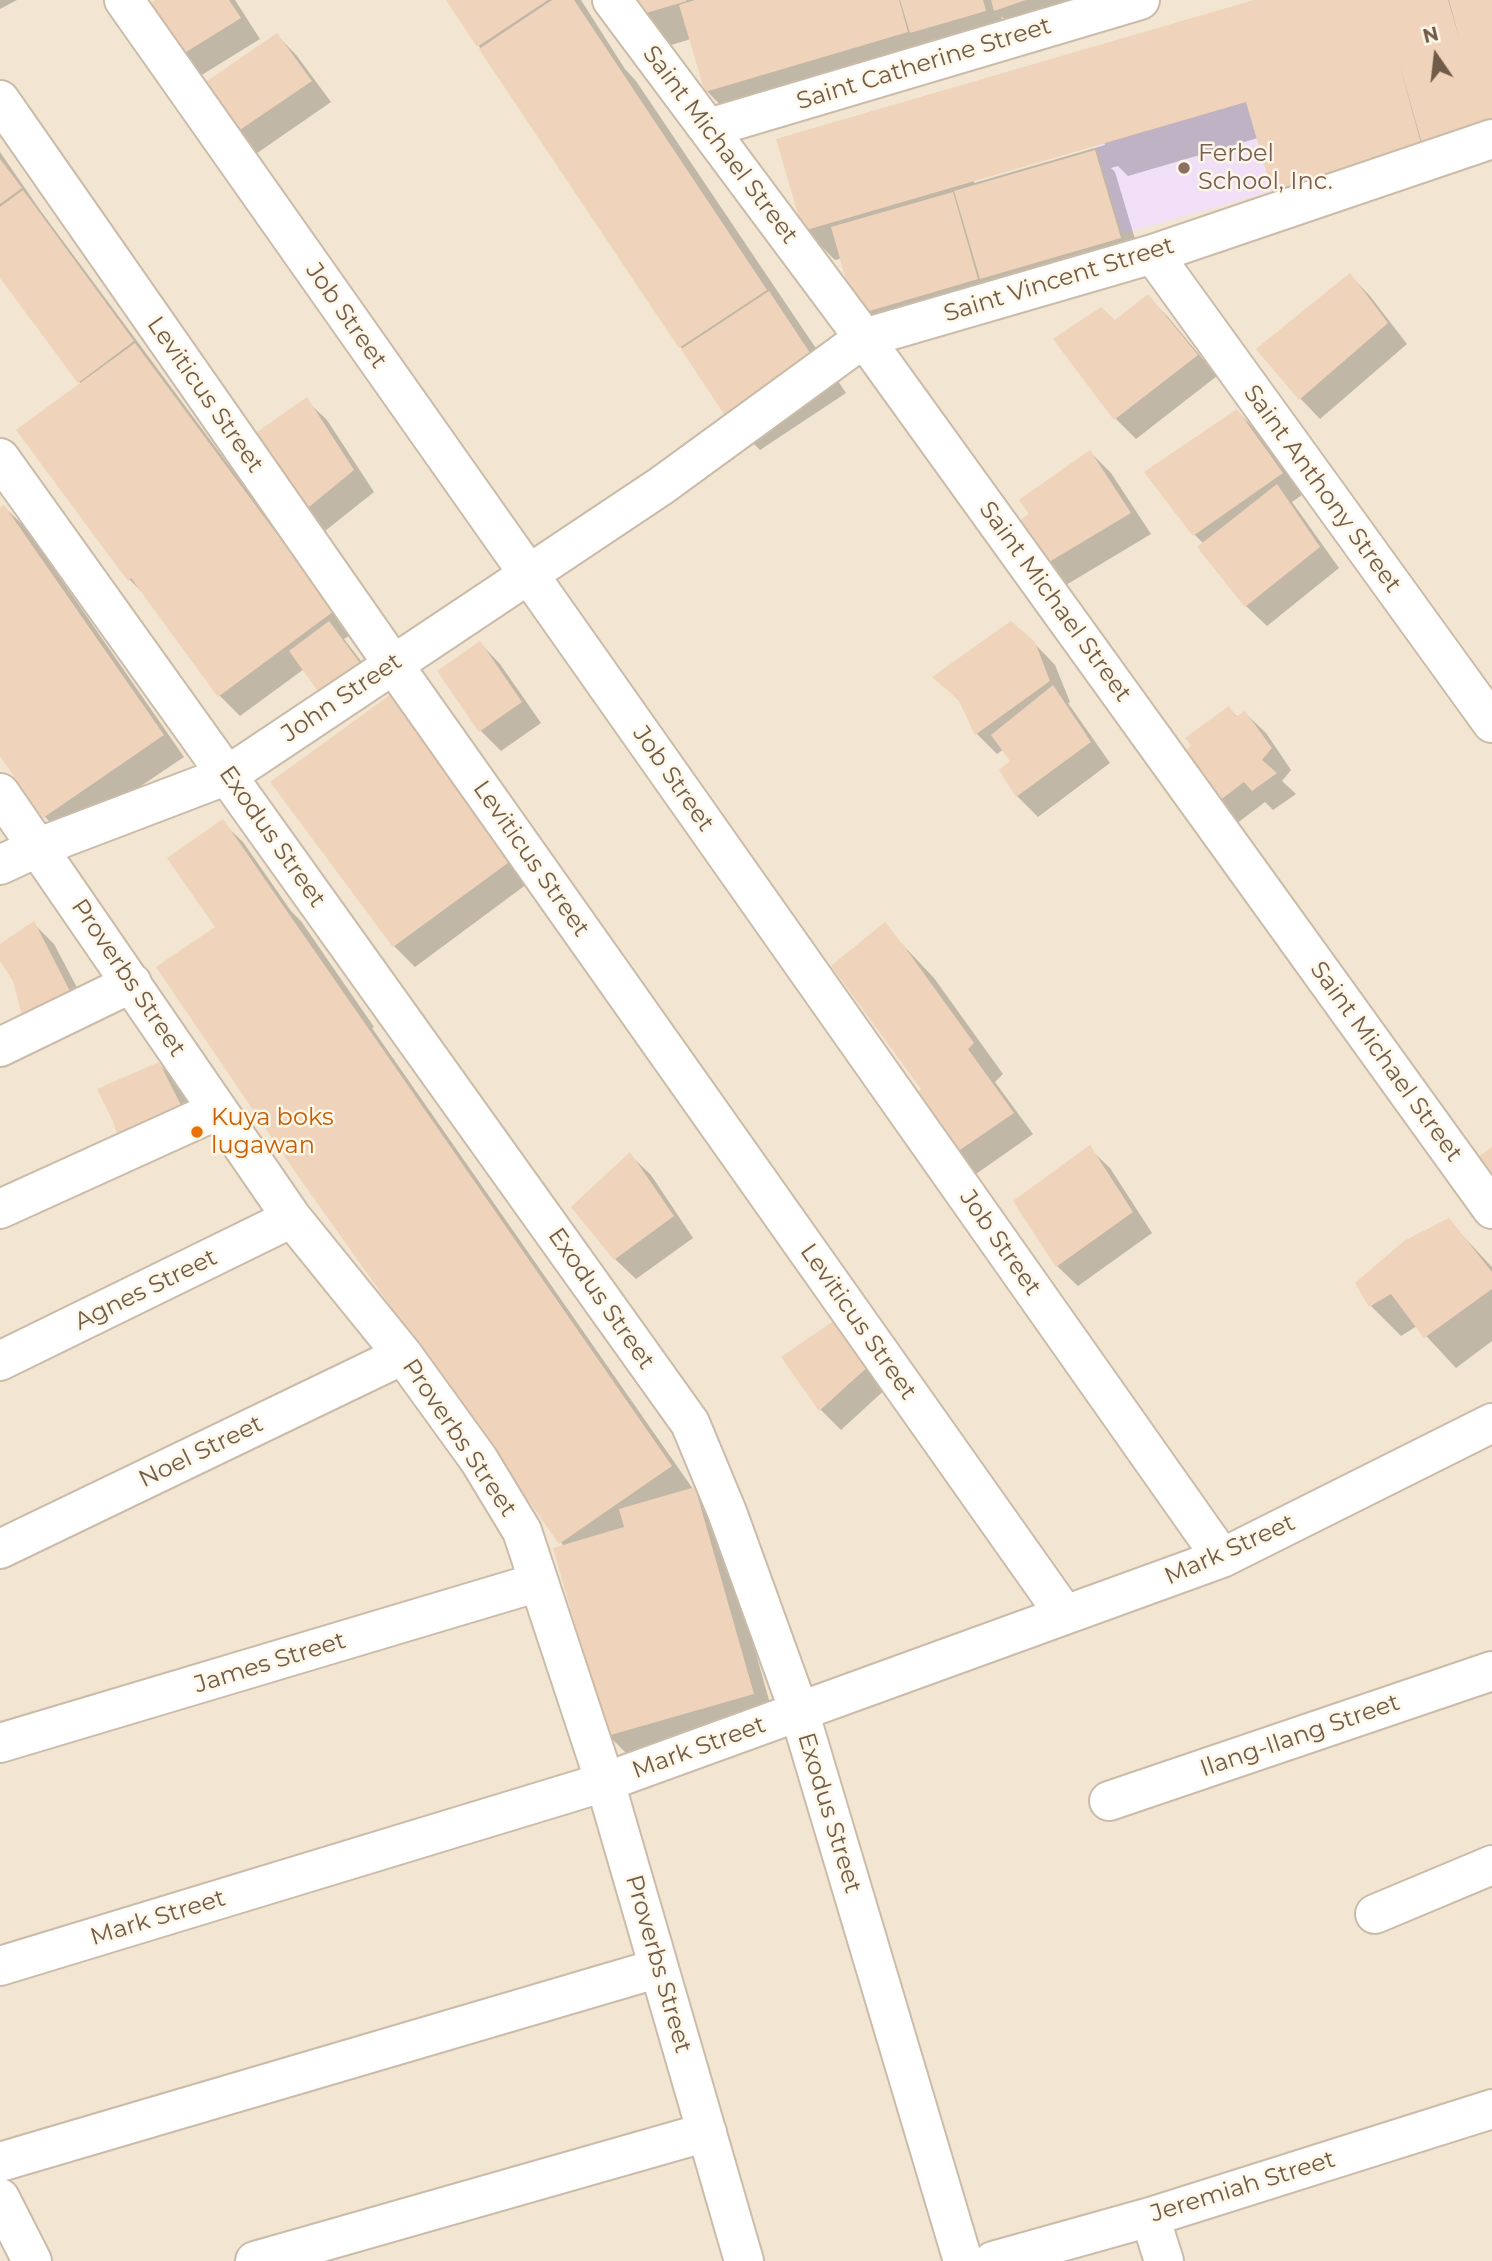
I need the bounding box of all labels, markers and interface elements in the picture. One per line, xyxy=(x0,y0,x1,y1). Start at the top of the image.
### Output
street label: Saint Catherine Street xyxy=(793,12,1055,116)
north arrow xyxy=(1401,21,1471,91)
text: N xyxy=(1421,22,1441,48)
street label: Saint Michael Street xyxy=(636,40,804,250)
place label: Ferbel School, Inc. xyxy=(1198,140,1333,196)
marker: Ferbel School, Inc. xyxy=(1176,160,1192,176)
street label: Saint Vincent Street xyxy=(940,231,1178,329)
street label: Job Street xyxy=(299,258,393,374)
street label: Leviticus Street xyxy=(140,311,270,479)
street label: Saint Anthony Street xyxy=(1237,380,1407,598)
street label: Saint Michael Street xyxy=(973,496,1137,708)
street label: John Street xyxy=(277,647,407,749)
street label: Job Street xyxy=(626,721,720,837)
street label: Exodus Street xyxy=(213,761,331,913)
street label: Leviticus Street xyxy=(466,775,596,943)
street label: Proverbs Street xyxy=(65,894,191,1062)
street label: Saint Michael Street xyxy=(1304,956,1468,1168)
place label: Kuya boks lugawan xyxy=(211,1104,334,1160)
marker: Kuya boks lugawan xyxy=(189,1124,205,1140)
street label: Job Street xyxy=(953,1185,1047,1301)
street label: Exodus Street xyxy=(542,1223,660,1375)
street label: Leviticus Street xyxy=(793,1238,923,1406)
street label: Agnes Street xyxy=(70,1243,222,1337)
street label: Proverbs Street xyxy=(396,1354,522,1522)
street label: Noel Street xyxy=(134,1410,268,1494)
street label: Mark Street xyxy=(1160,1508,1300,1592)
street label: James Street xyxy=(191,1626,349,1700)
street label: Ilang-Ilang Street xyxy=(1196,1688,1404,1784)
street label: Mark Street xyxy=(628,1711,770,1785)
street label: Exodus Street xyxy=(791,1729,867,1897)
street label: Proverbs Street xyxy=(619,1872,697,2056)
street label: Mark Street xyxy=(87,1884,229,1952)
street label: Jeremiah Street xyxy=(1147,2145,1339,2229)

